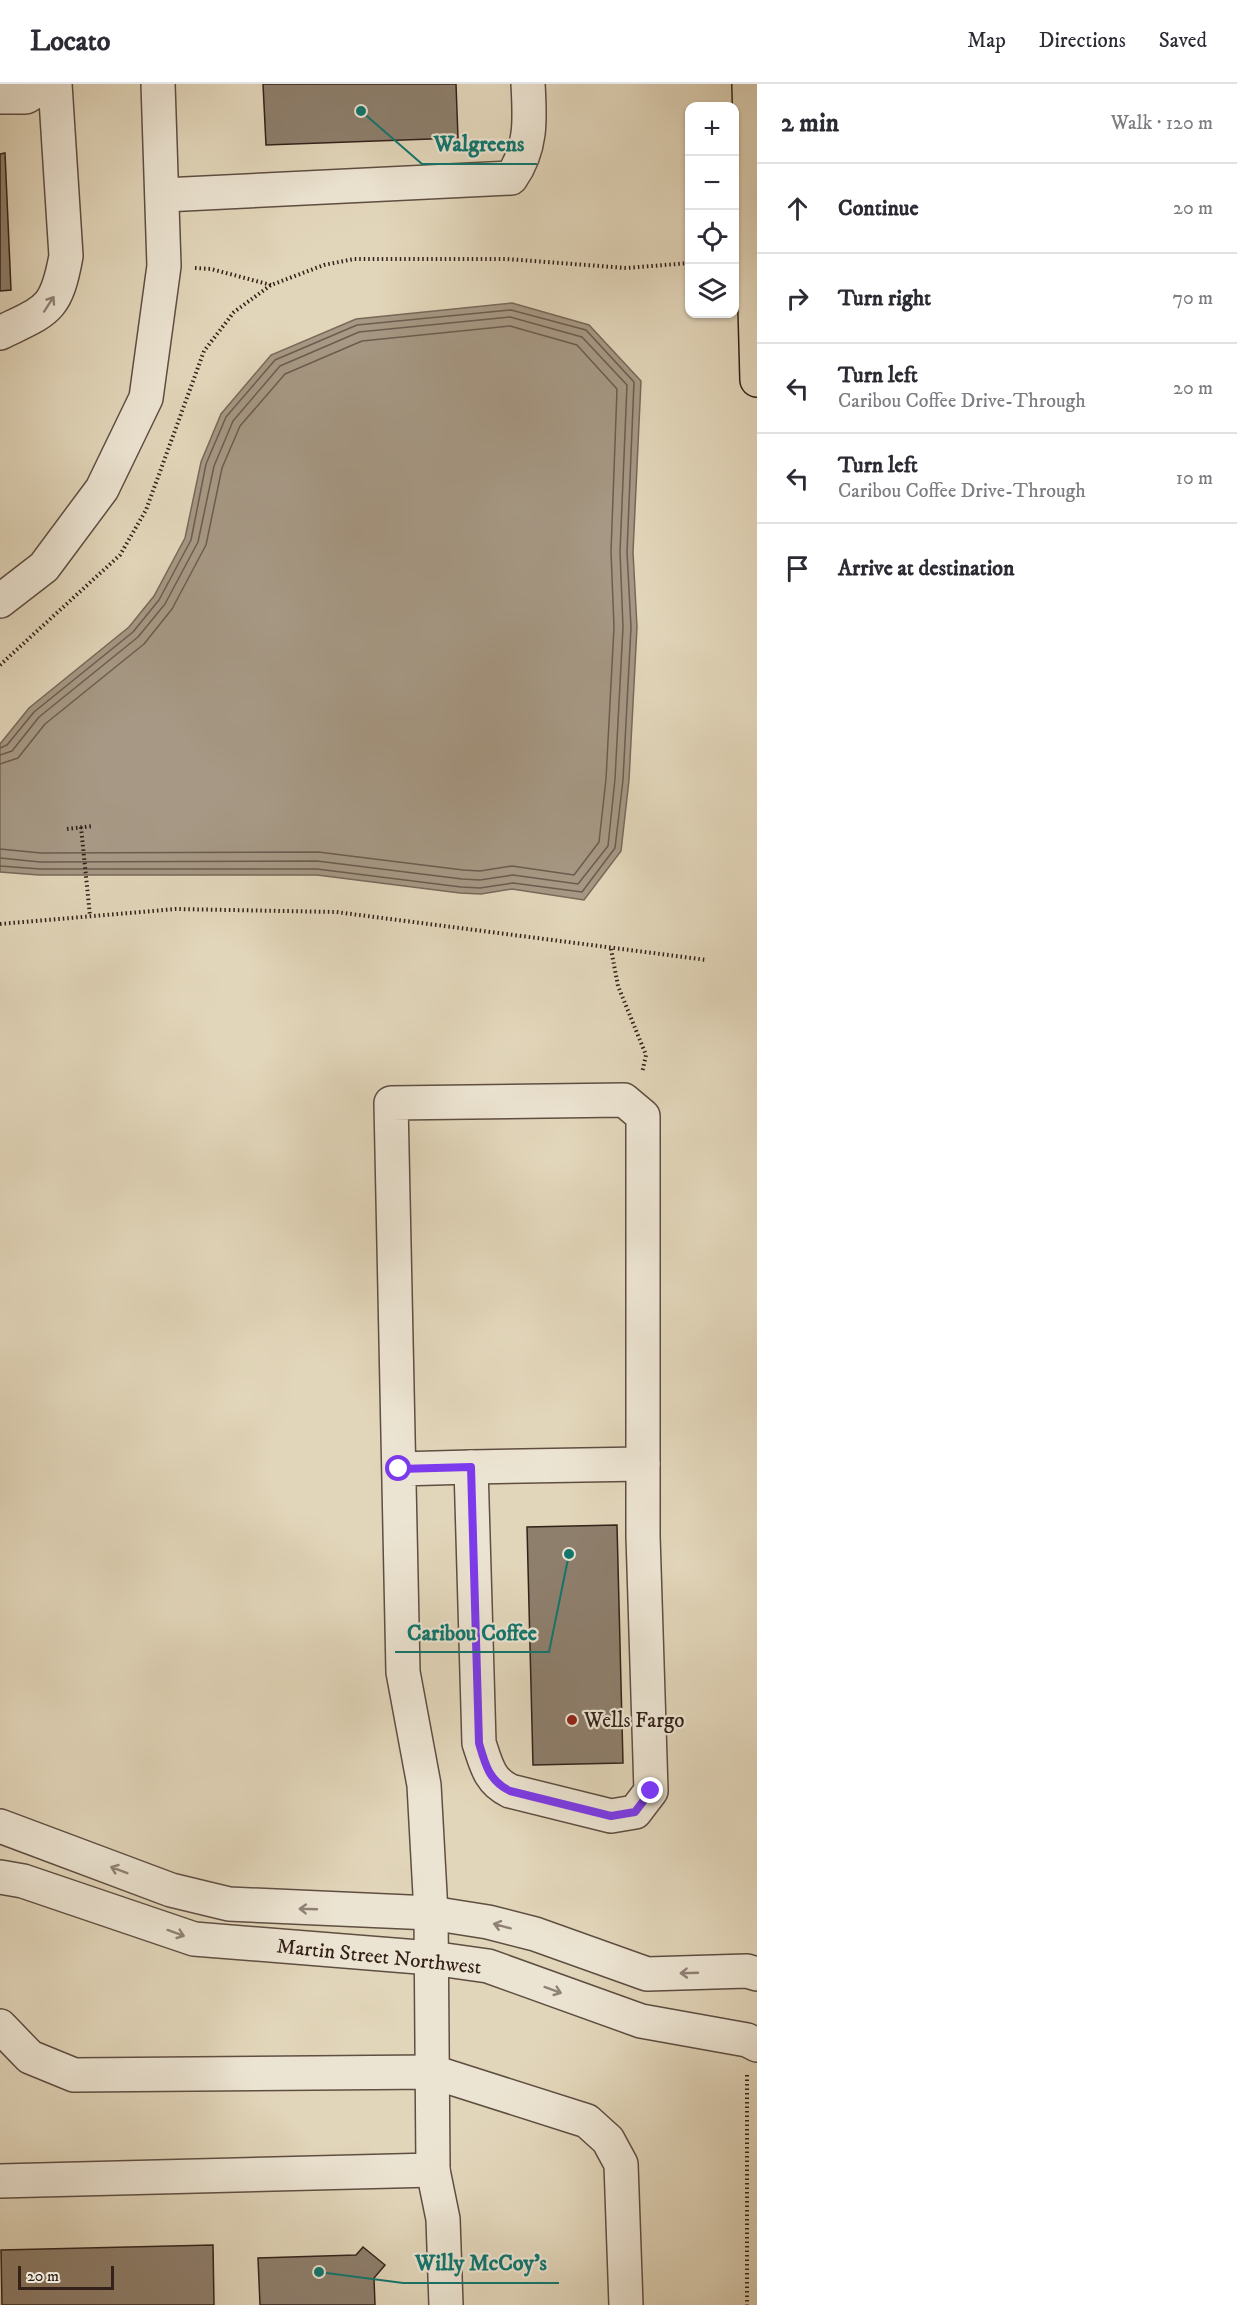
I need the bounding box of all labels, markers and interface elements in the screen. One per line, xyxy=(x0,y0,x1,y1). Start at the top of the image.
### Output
text: Locato xyxy=(30,24,110,59)
text: Map xyxy=(967,28,1006,54)
text: Directions xyxy=(1039,28,1126,54)
text: Saved xyxy=(1159,28,1207,54)
map controls xyxy=(685,102,739,318)
button: + xyxy=(685,102,739,156)
text: 2 min xyxy=(781,107,839,140)
text: Walk · 120 m xyxy=(1111,111,1213,136)
callout: Walgreens xyxy=(422,124,537,164)
text: Walgreens xyxy=(433,131,525,158)
button: − xyxy=(685,156,739,210)
icon: ahead xyxy=(781,192,814,225)
text: Continue xyxy=(838,195,919,222)
text: 20 m xyxy=(1173,196,1213,221)
button: locate xyxy=(685,210,739,264)
button: layers xyxy=(685,264,739,318)
icon: right xyxy=(781,282,814,315)
text: Turn right xyxy=(838,285,931,312)
text: 70 m xyxy=(1172,286,1213,311)
one-way arrow xyxy=(43,296,55,312)
text: Turn left xyxy=(838,362,918,389)
icon: left xyxy=(781,372,814,405)
text: 20 m xyxy=(1173,376,1213,401)
text: Caribou Coffee Drive-Through xyxy=(838,389,1086,414)
text: Turn left xyxy=(838,452,918,479)
icon: left xyxy=(781,462,814,495)
text: 10 m xyxy=(1176,466,1213,491)
text: Caribou Coffee Drive-Through xyxy=(838,479,1086,504)
icon: arrive xyxy=(781,552,814,585)
text: Arrive at destination xyxy=(838,555,1015,582)
route start xyxy=(385,1455,411,1481)
callout: Caribou Coffee xyxy=(395,1612,549,1652)
text: Caribou Coffee xyxy=(407,1620,537,1647)
place label: Wells Fargo xyxy=(583,1708,684,1734)
marker: Wells Fargo xyxy=(565,1713,579,1727)
route end xyxy=(637,1777,663,1803)
one-way arrow xyxy=(110,1864,128,1875)
one-way arrow xyxy=(298,1903,318,1915)
one-way arrow xyxy=(493,1919,512,1931)
one-way arrow xyxy=(166,1928,185,1939)
street label: Martin Street Northwest xyxy=(275,1933,483,1981)
one-way arrow xyxy=(679,1967,699,1979)
one-way arrow xyxy=(543,1985,562,1996)
callout: Willy McCoy's xyxy=(403,2243,559,2283)
text: Willy McCoy's xyxy=(414,2250,548,2277)
scale bar xyxy=(18,2263,114,2290)
text: 20 m xyxy=(27,2266,59,2286)

